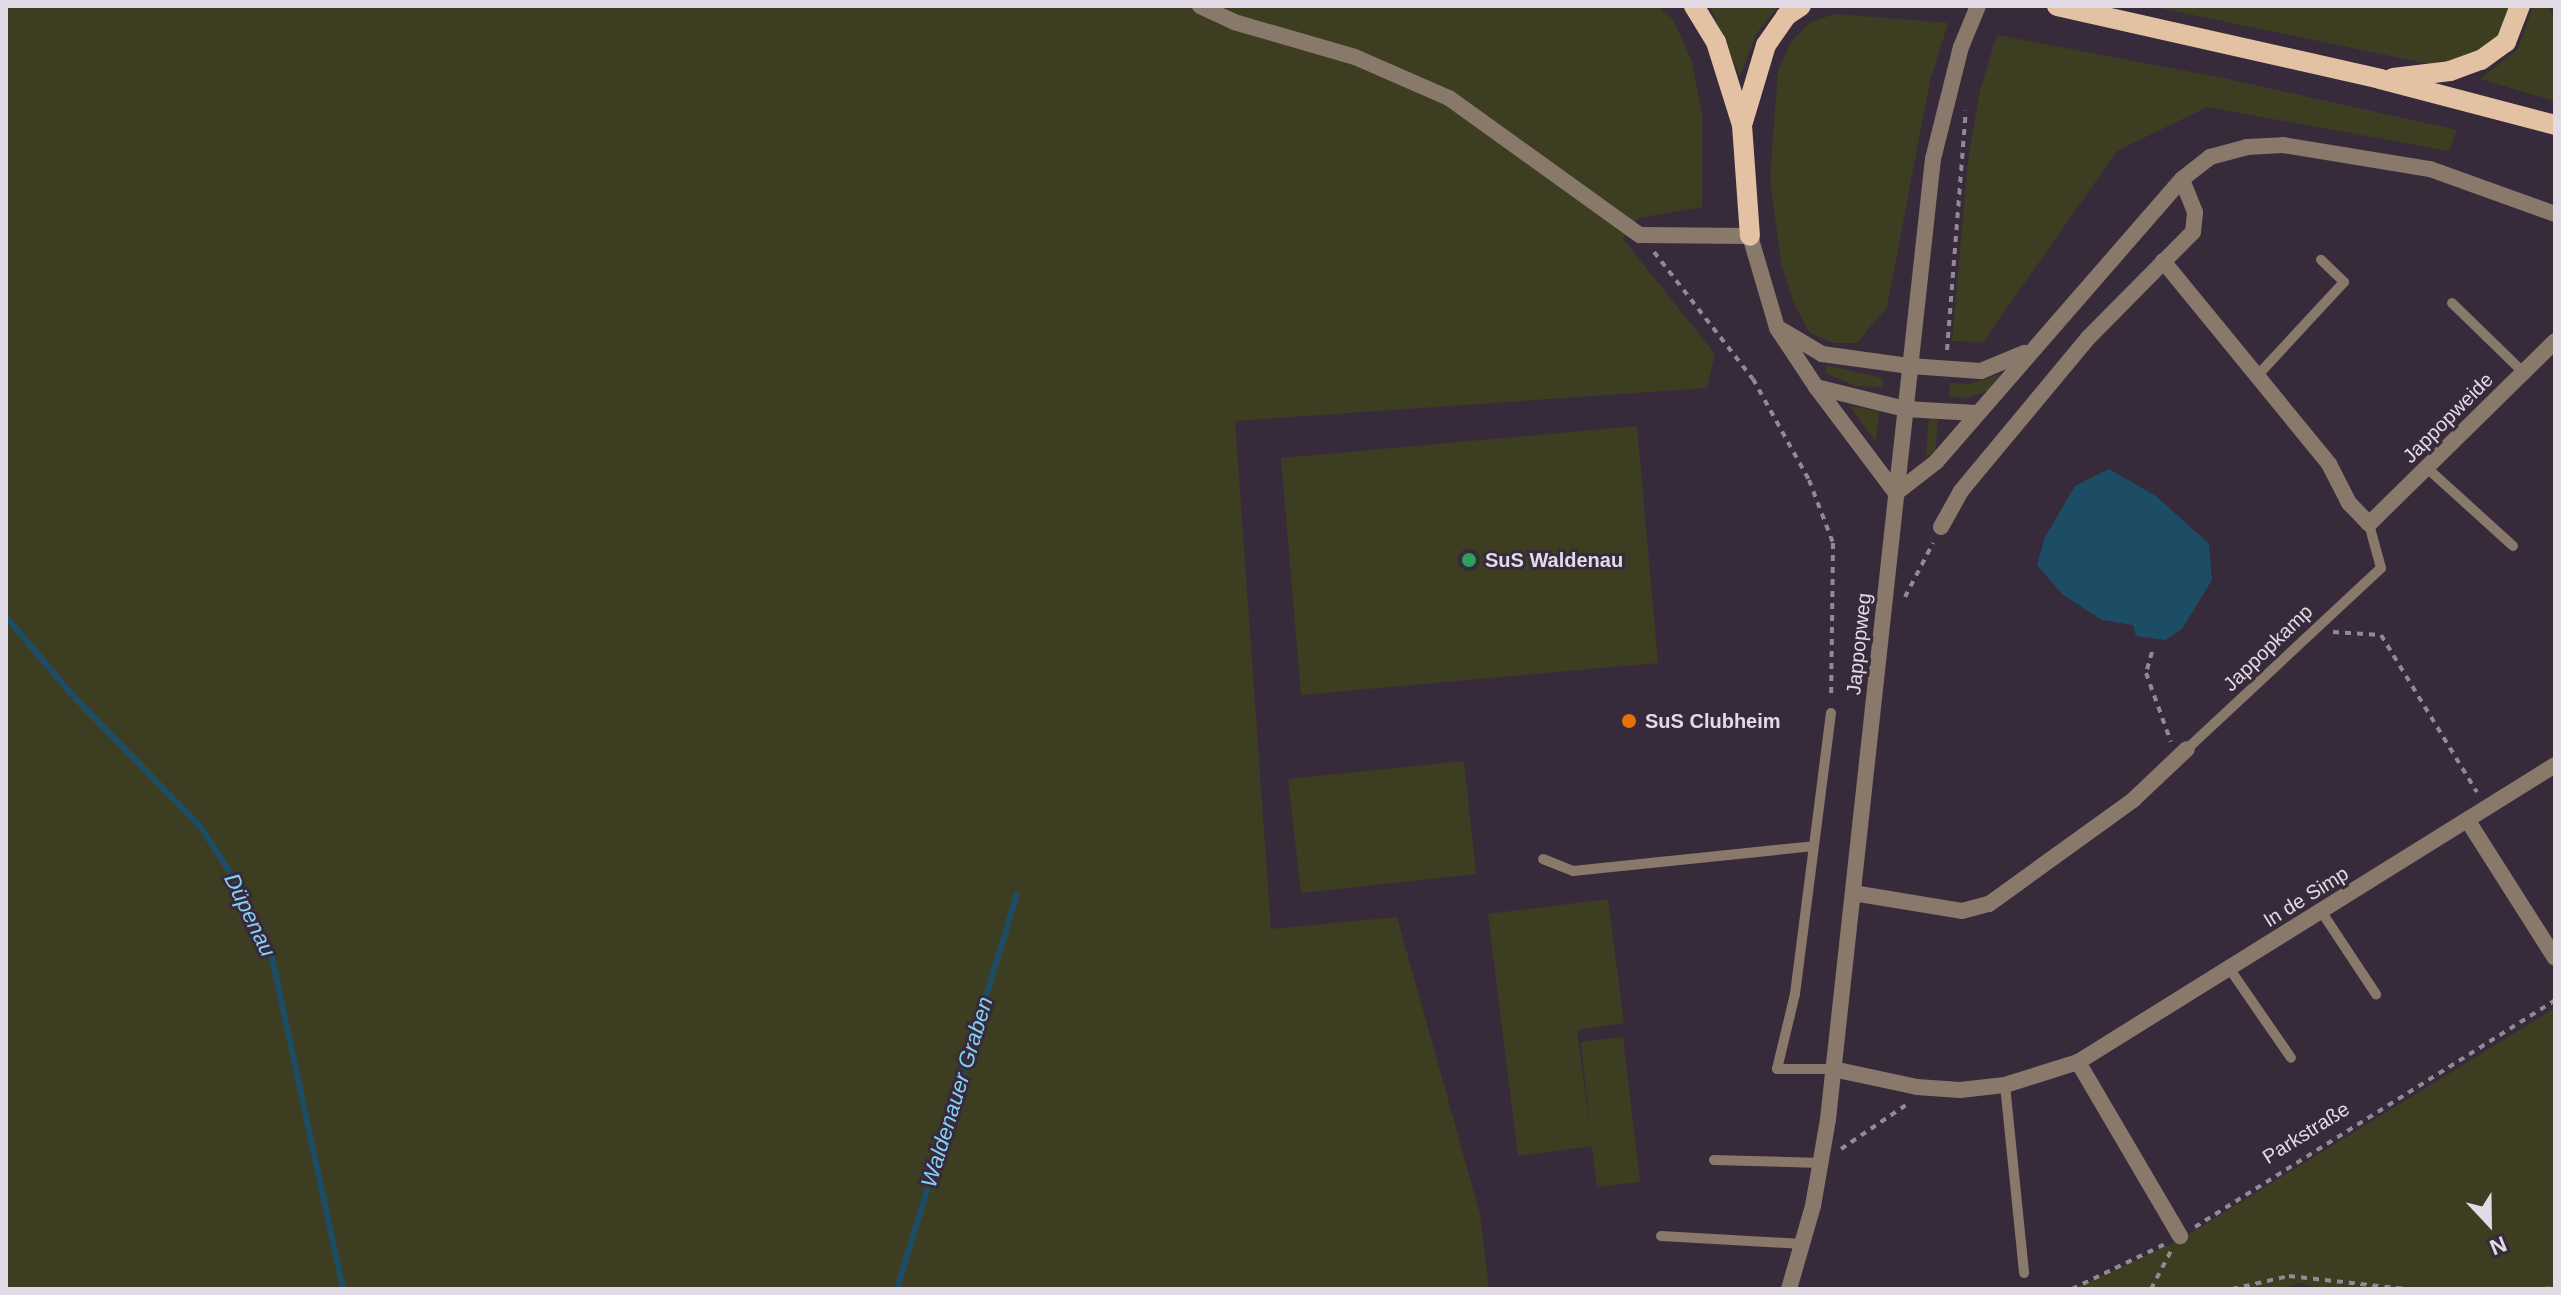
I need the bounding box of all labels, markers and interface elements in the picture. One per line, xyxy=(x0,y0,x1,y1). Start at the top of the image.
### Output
street label: Jappopweide xyxy=(2398,368,2498,468)
place label: SuS Waldenau xyxy=(1485,548,1623,572)
marker: SuS Waldenau xyxy=(1460,551,1478,569)
street label: Jappopweg xyxy=(1842,592,1876,696)
street label: Jappopkamp xyxy=(2218,600,2318,696)
place label: SuS Clubheim xyxy=(1645,709,1781,733)
marker: SuS Clubheim xyxy=(1620,712,1638,730)
street label: In de Simp xyxy=(2259,861,2353,933)
water label: Düpenau xyxy=(219,869,281,961)
water label: Waldenauer Graben xyxy=(915,994,999,1190)
street label: Parkstraße xyxy=(2258,1097,2354,1169)
north arrow xyxy=(2449,1183,2529,1263)
text: N xyxy=(2486,1231,2510,1260)

